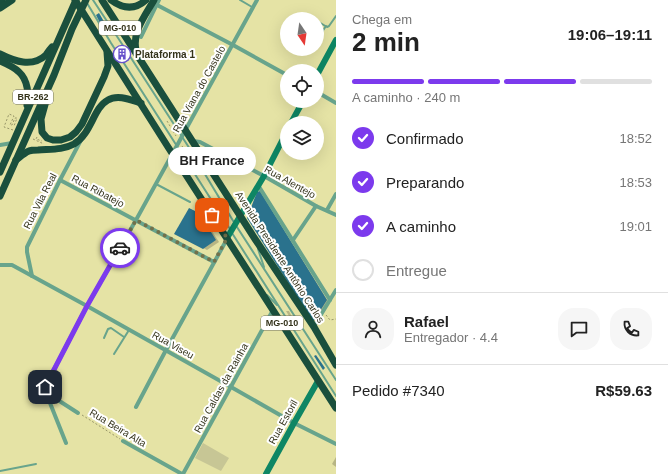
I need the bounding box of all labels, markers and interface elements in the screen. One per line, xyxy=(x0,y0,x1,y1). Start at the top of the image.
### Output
north arrow xyxy=(280,12,324,56)
map controls xyxy=(280,12,324,160)
text: Chega em xyxy=(352,12,412,27)
road number: MG-010 xyxy=(99,21,141,35)
text: 19:06–19:11 xyxy=(568,26,652,43)
text: 2 min xyxy=(352,27,420,57)
street label: Rua Viana do Castelo xyxy=(171,43,228,134)
building icon: Plataforma 1 xyxy=(112,44,132,64)
place label: Plataforma 1 xyxy=(135,49,195,60)
button: locate xyxy=(280,64,324,108)
road number: BR-262 xyxy=(13,90,53,104)
text: A caminho · 240 m xyxy=(352,90,460,105)
button: layers xyxy=(280,116,324,160)
icon: check xyxy=(352,127,374,149)
text: Confirmado xyxy=(386,130,464,147)
text: 18:52 xyxy=(619,131,652,146)
callout: BH France xyxy=(168,147,256,175)
text: BH France xyxy=(179,153,245,168)
street label: Rua Alentejo xyxy=(263,163,318,201)
street label: Rua Vila Real xyxy=(21,171,59,231)
icon: check xyxy=(352,171,374,193)
street label: Rua Ribatejo xyxy=(70,173,126,210)
text: Preparando xyxy=(386,174,464,191)
text: 18:53 xyxy=(619,175,652,190)
street label: Avenida Presidente Antônio Carlos xyxy=(233,189,327,325)
pin xyxy=(195,198,229,232)
icon: bag xyxy=(201,204,223,226)
icon: check xyxy=(352,215,374,237)
text: A caminho xyxy=(386,218,456,235)
text: 19:01 xyxy=(619,219,652,234)
courier xyxy=(100,228,140,268)
icon: car xyxy=(109,237,131,259)
text: Entregue xyxy=(386,262,447,279)
button: person xyxy=(352,308,394,350)
button: chat xyxy=(558,308,600,350)
button: phone xyxy=(610,308,652,350)
text: Rafael xyxy=(404,313,449,330)
road number: MG-010 xyxy=(261,316,303,330)
street label: Rua Viseu xyxy=(150,329,196,361)
text: Entregador · 4.4 xyxy=(404,330,498,345)
street label: Rua Caldas da Rainha xyxy=(192,341,250,435)
pin xyxy=(28,370,62,404)
icon: home xyxy=(34,376,56,398)
text: Pedido #7340 xyxy=(352,382,445,399)
text: R$59.63 xyxy=(595,382,652,399)
street label: Rua Estoril xyxy=(266,398,300,446)
street label: Rua Beira Alta xyxy=(88,407,149,449)

